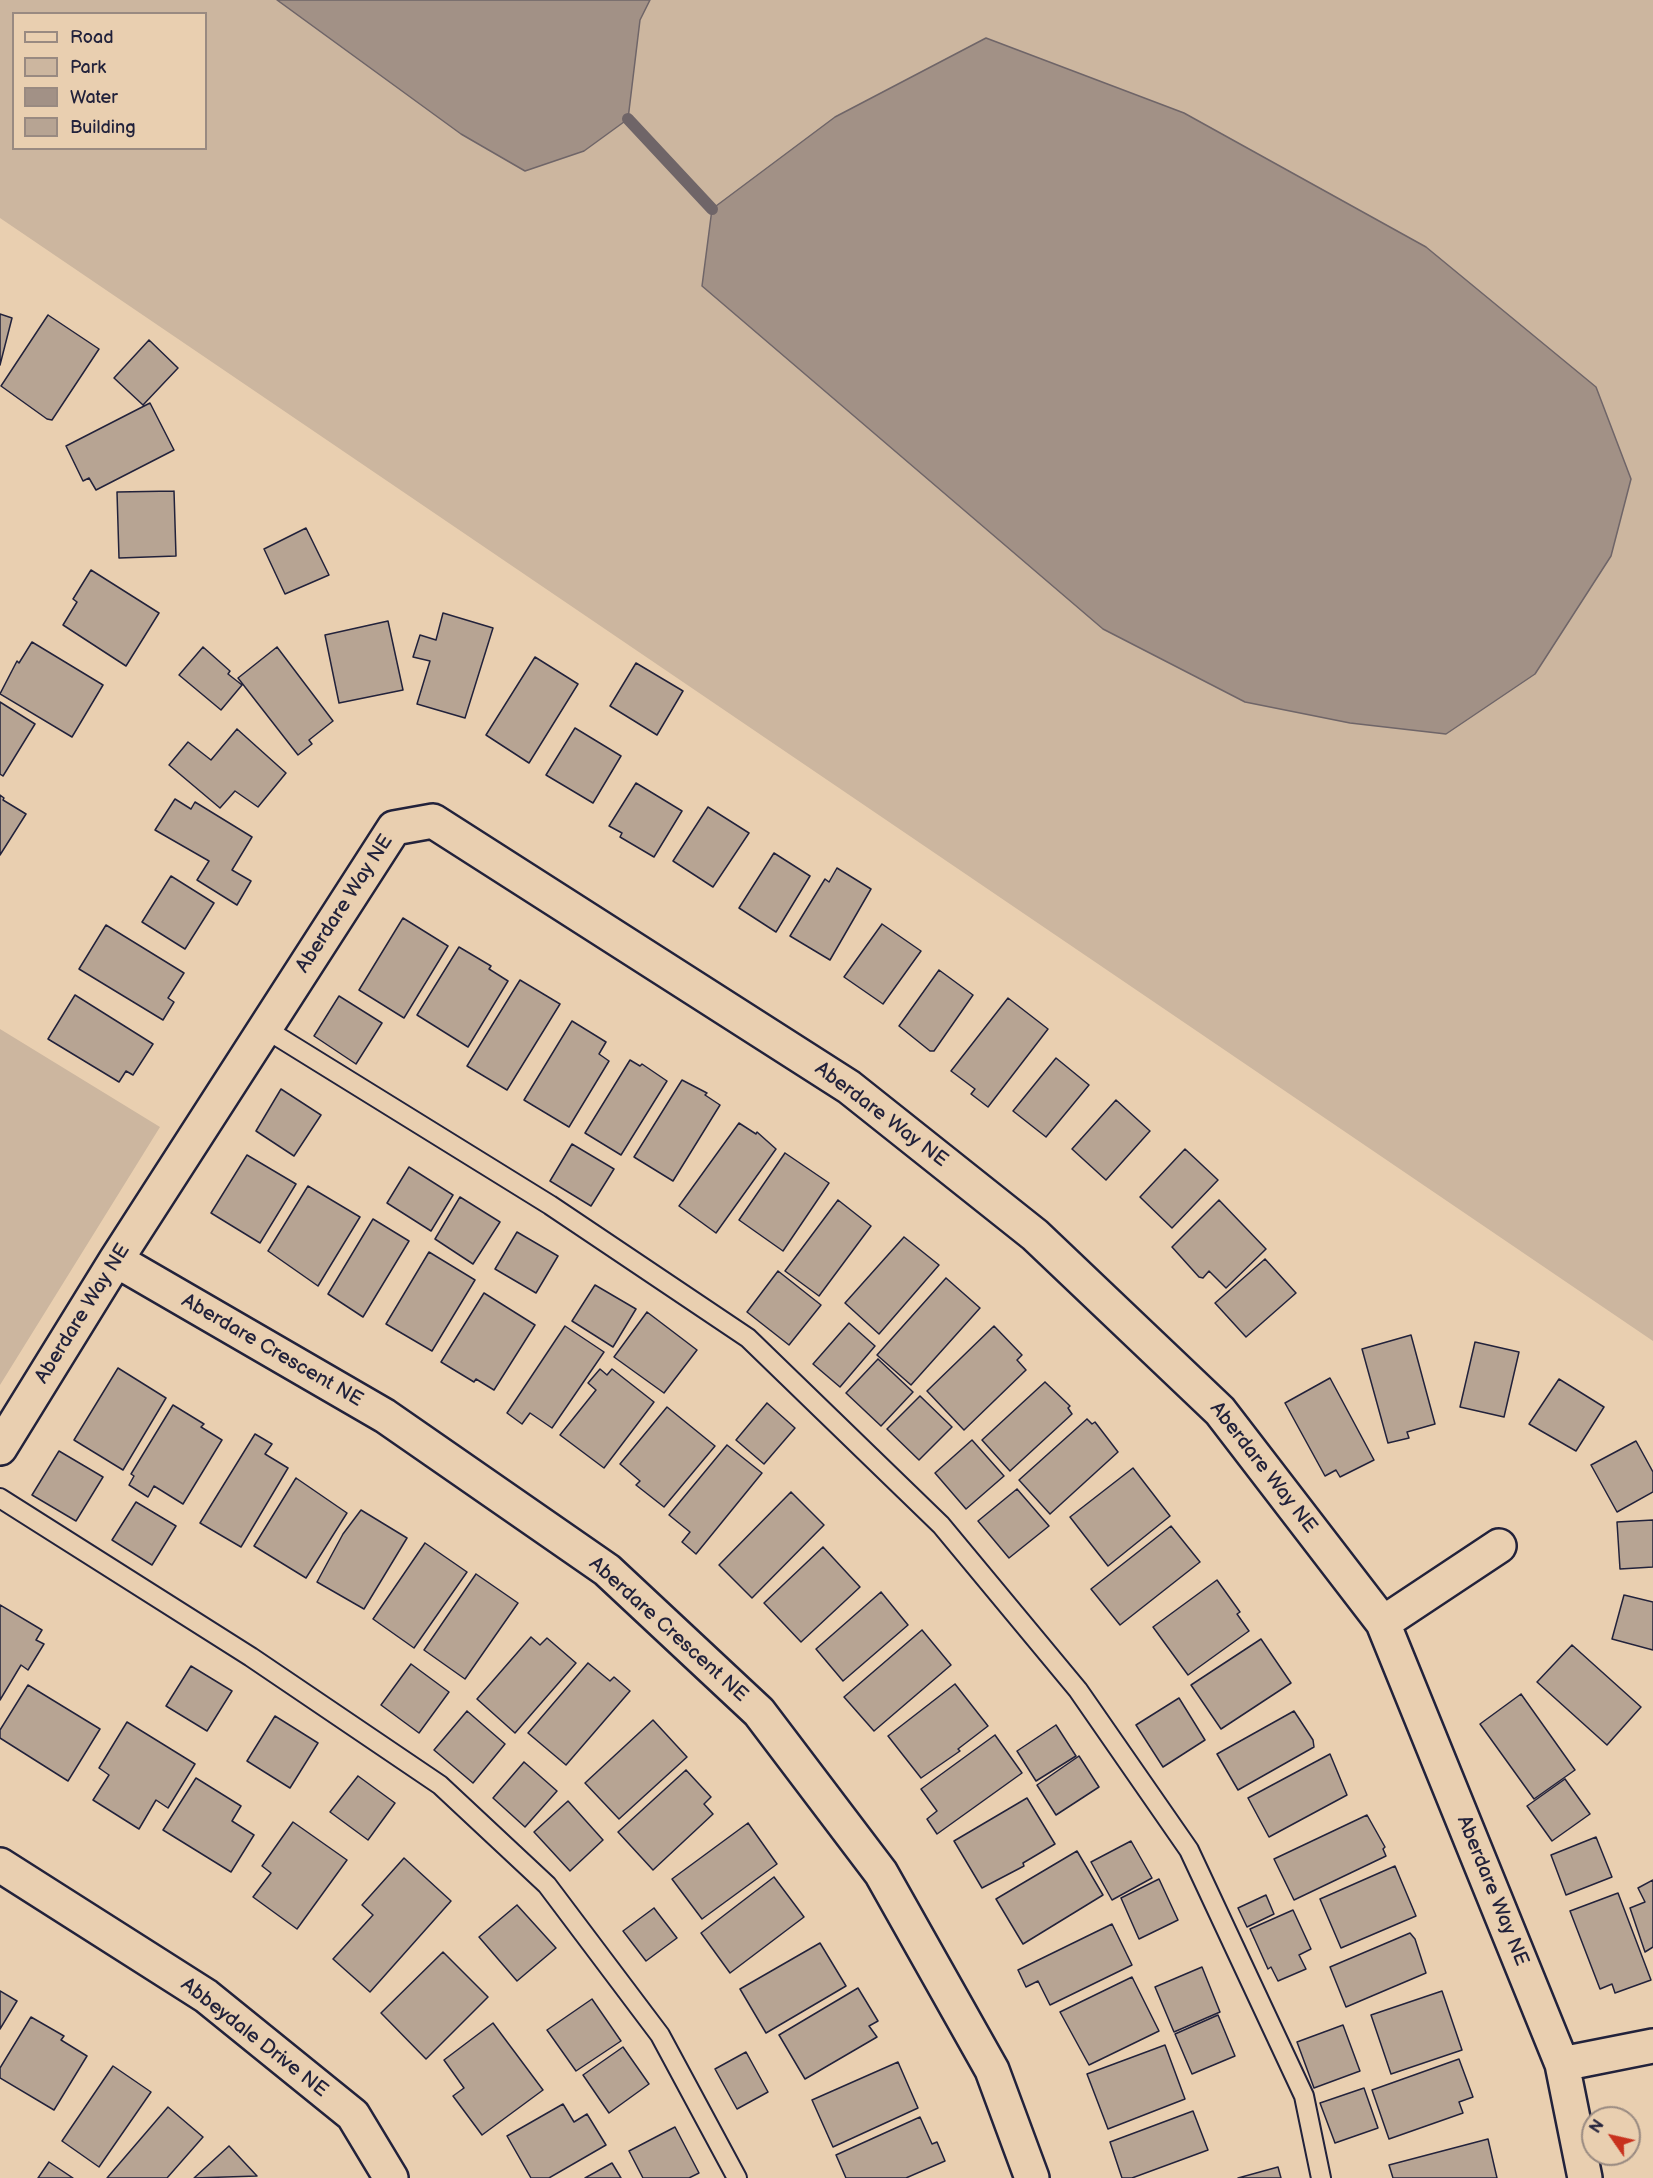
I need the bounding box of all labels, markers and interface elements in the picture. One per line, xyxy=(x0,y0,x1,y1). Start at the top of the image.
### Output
legend xyxy=(12,12,207,150)
text: Road xyxy=(70,27,114,48)
text: Park xyxy=(70,57,106,78)
text: Water xyxy=(70,87,118,108)
text: Building xyxy=(70,117,136,138)
street label: Aberdare Way NE xyxy=(291,830,399,978)
street label: Aberdare Way NE xyxy=(810,1057,952,1173)
street label: Aberdare Way NE xyxy=(30,1240,136,1388)
street label: Aberdare Crescent NE xyxy=(177,1289,367,1413)
street label: Aberdare Way NE xyxy=(1204,1398,1322,1538)
street label: Aberdare Crescent NE xyxy=(584,1552,752,1708)
street label: Aberdare Way NE xyxy=(1451,1812,1533,1970)
street label: Abbeydale Drive NE xyxy=(176,1973,332,2103)
north arrow xyxy=(1581,2106,1641,2166)
text: N xyxy=(1586,2116,1609,2137)

